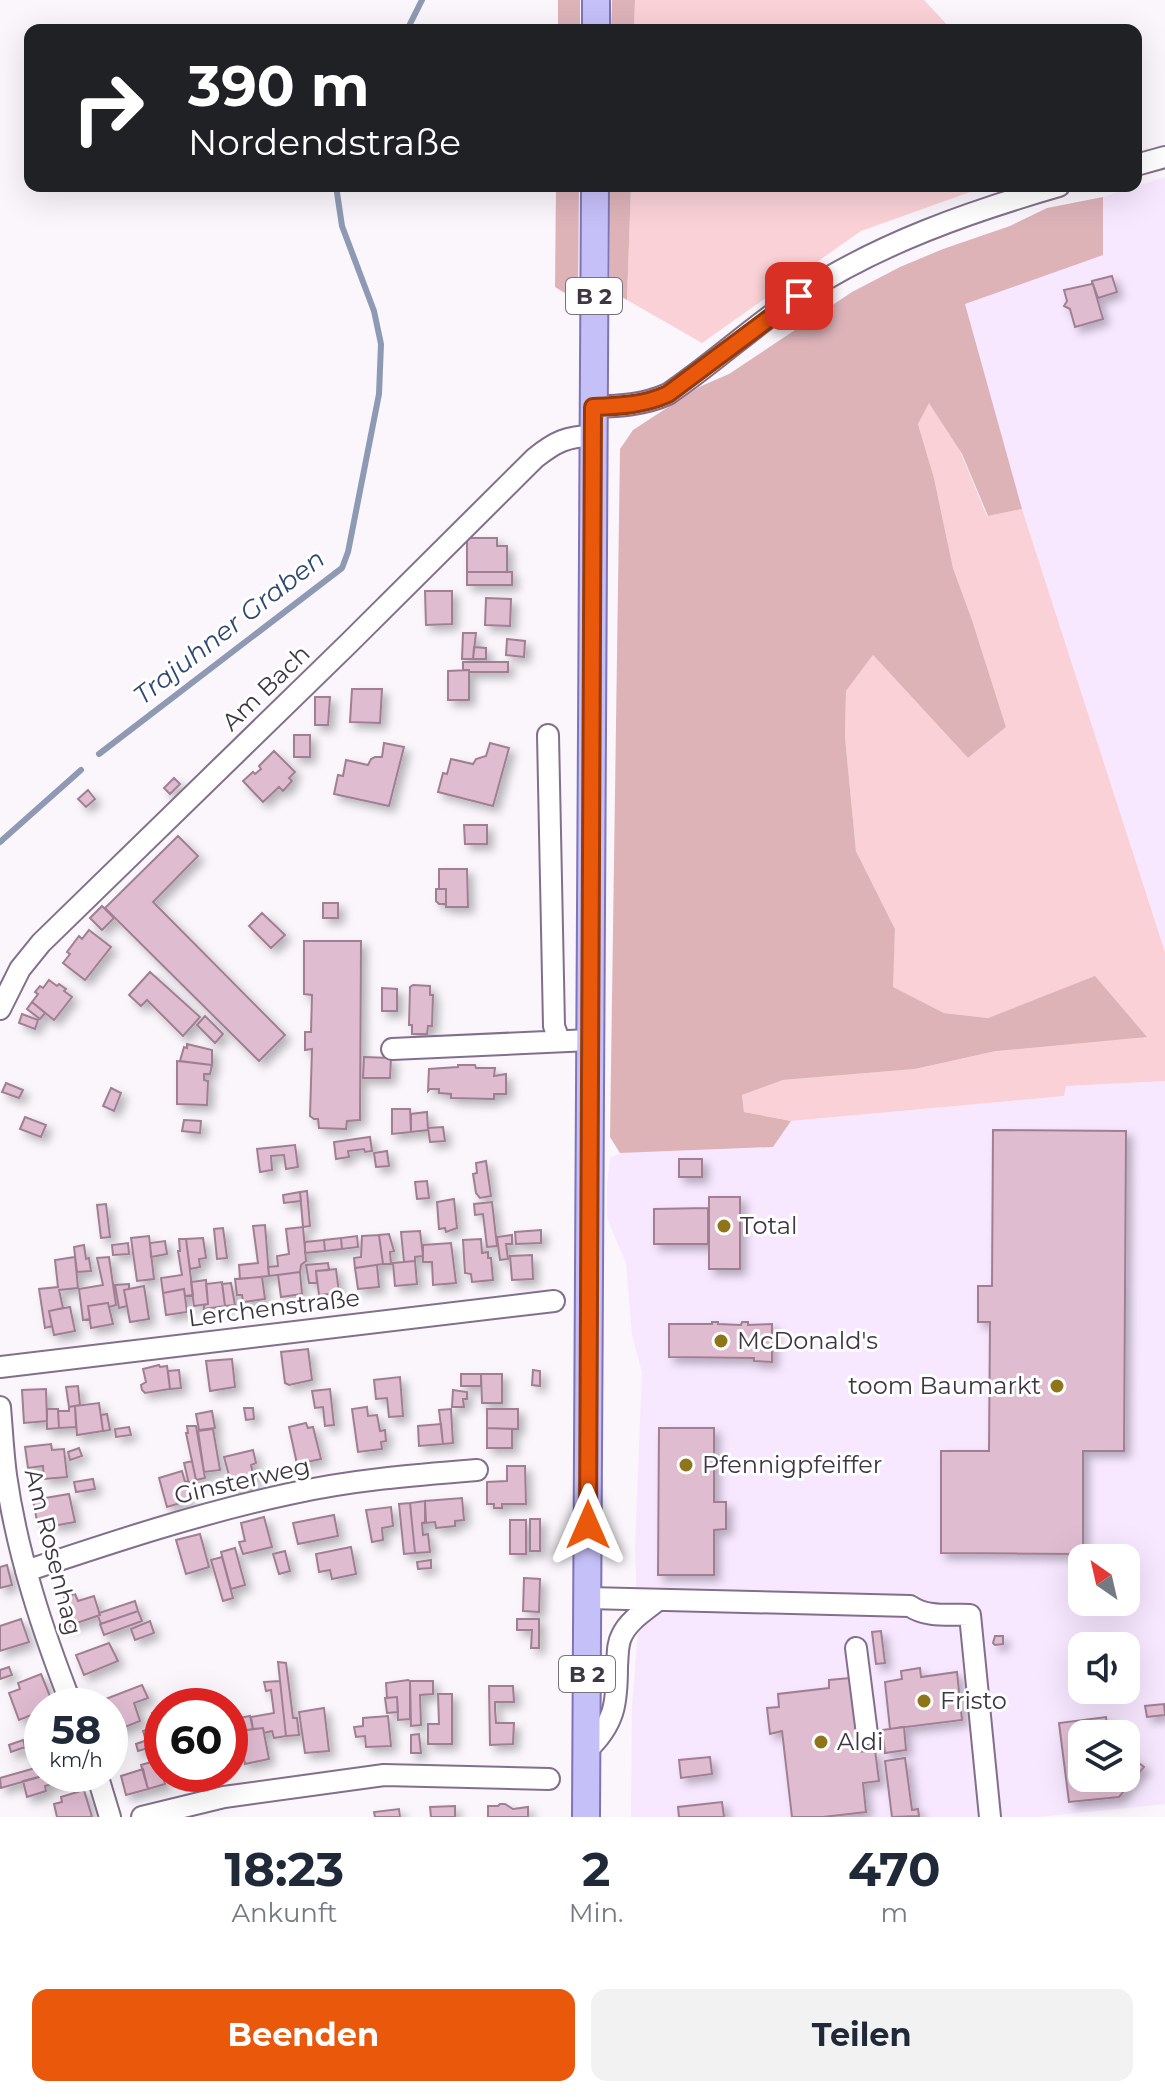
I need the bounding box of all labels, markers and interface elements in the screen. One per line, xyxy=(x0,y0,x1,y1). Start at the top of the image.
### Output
text: 390 m xyxy=(188,52,369,120)
icon: right xyxy=(56,56,160,160)
text: Nordendstraße xyxy=(188,120,461,164)
pin xyxy=(765,262,833,330)
icon: arrive xyxy=(777,274,821,318)
road number: B 2 xyxy=(566,278,622,314)
water label: Trajuhner Graben xyxy=(127,542,331,712)
street label: Am Bach xyxy=(216,639,316,737)
place label: Total xyxy=(740,1211,797,1240)
marker: Total xyxy=(715,1217,733,1235)
street label: Lerchenstraße xyxy=(186,1283,361,1332)
place label: McDonald's xyxy=(737,1326,878,1355)
marker: McDonald's xyxy=(712,1332,730,1350)
place label: toom Baumarkt xyxy=(848,1371,1041,1400)
marker: toom Baumarkt xyxy=(1048,1377,1066,1395)
place label: Pfennigpfeiffer xyxy=(702,1450,882,1479)
street label: Ginsterweg xyxy=(171,1451,313,1510)
marker: Pfennigpfeiffer xyxy=(677,1456,695,1474)
street label: Am Rosenhag xyxy=(19,1466,88,1638)
position arrow xyxy=(546,1483,630,1567)
north arrow xyxy=(1068,1544,1140,1616)
map controls xyxy=(1068,1544,1140,1792)
button: sound xyxy=(1068,1632,1140,1704)
road number: B 2 xyxy=(559,1656,615,1692)
place label: Fristo xyxy=(940,1686,1007,1715)
speed limit sign: 60 xyxy=(144,1688,248,1792)
marker: Fristo xyxy=(915,1692,933,1710)
text: 58 xyxy=(51,1705,101,1754)
button: layers xyxy=(1068,1720,1140,1792)
place label: Aldi xyxy=(837,1727,883,1756)
marker: Aldi xyxy=(812,1733,830,1751)
text: km/h xyxy=(49,1748,103,1772)
text: 18:23 xyxy=(224,1840,344,1898)
text: 2 xyxy=(582,1840,610,1898)
text: 470 xyxy=(848,1840,941,1898)
text: Ankunft xyxy=(231,1897,337,1929)
text: Min. xyxy=(569,1897,624,1929)
text: m xyxy=(880,1897,908,1929)
button: Beenden xyxy=(32,1989,575,2081)
button: Teilen xyxy=(591,1989,1133,2081)

